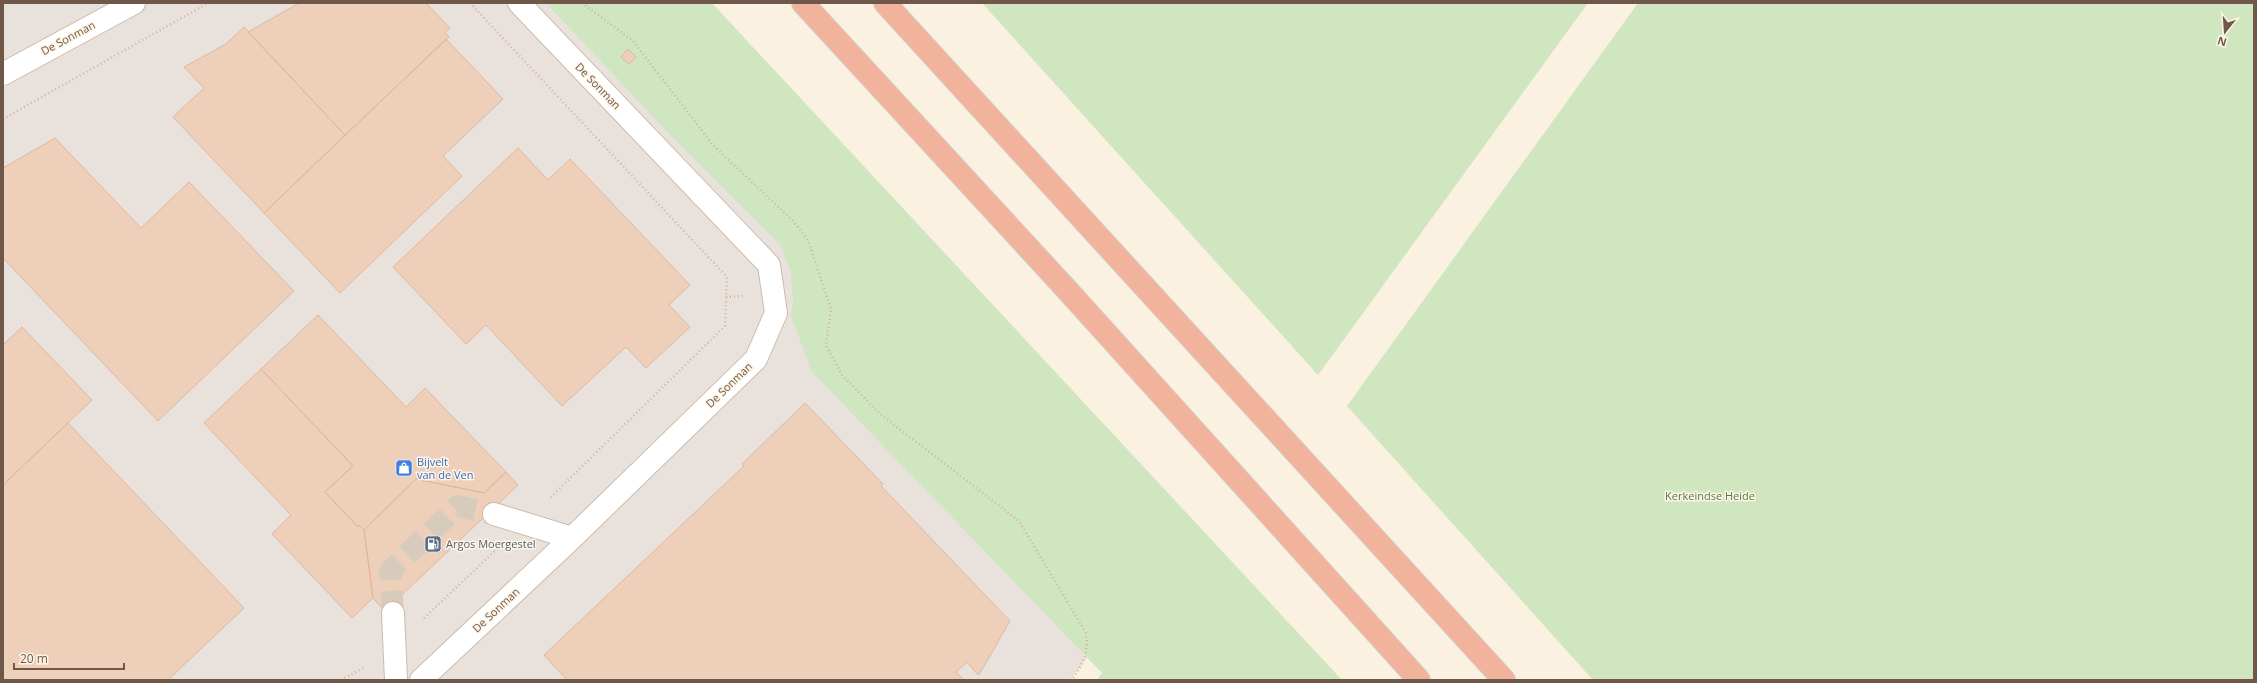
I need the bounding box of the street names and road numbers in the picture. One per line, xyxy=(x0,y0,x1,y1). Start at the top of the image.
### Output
street label: De Sonman xyxy=(38,17,98,58)
street label: De Sonman xyxy=(572,59,624,112)
street label: De Sonman xyxy=(702,359,755,411)
street label: De Sonman xyxy=(469,584,523,635)

